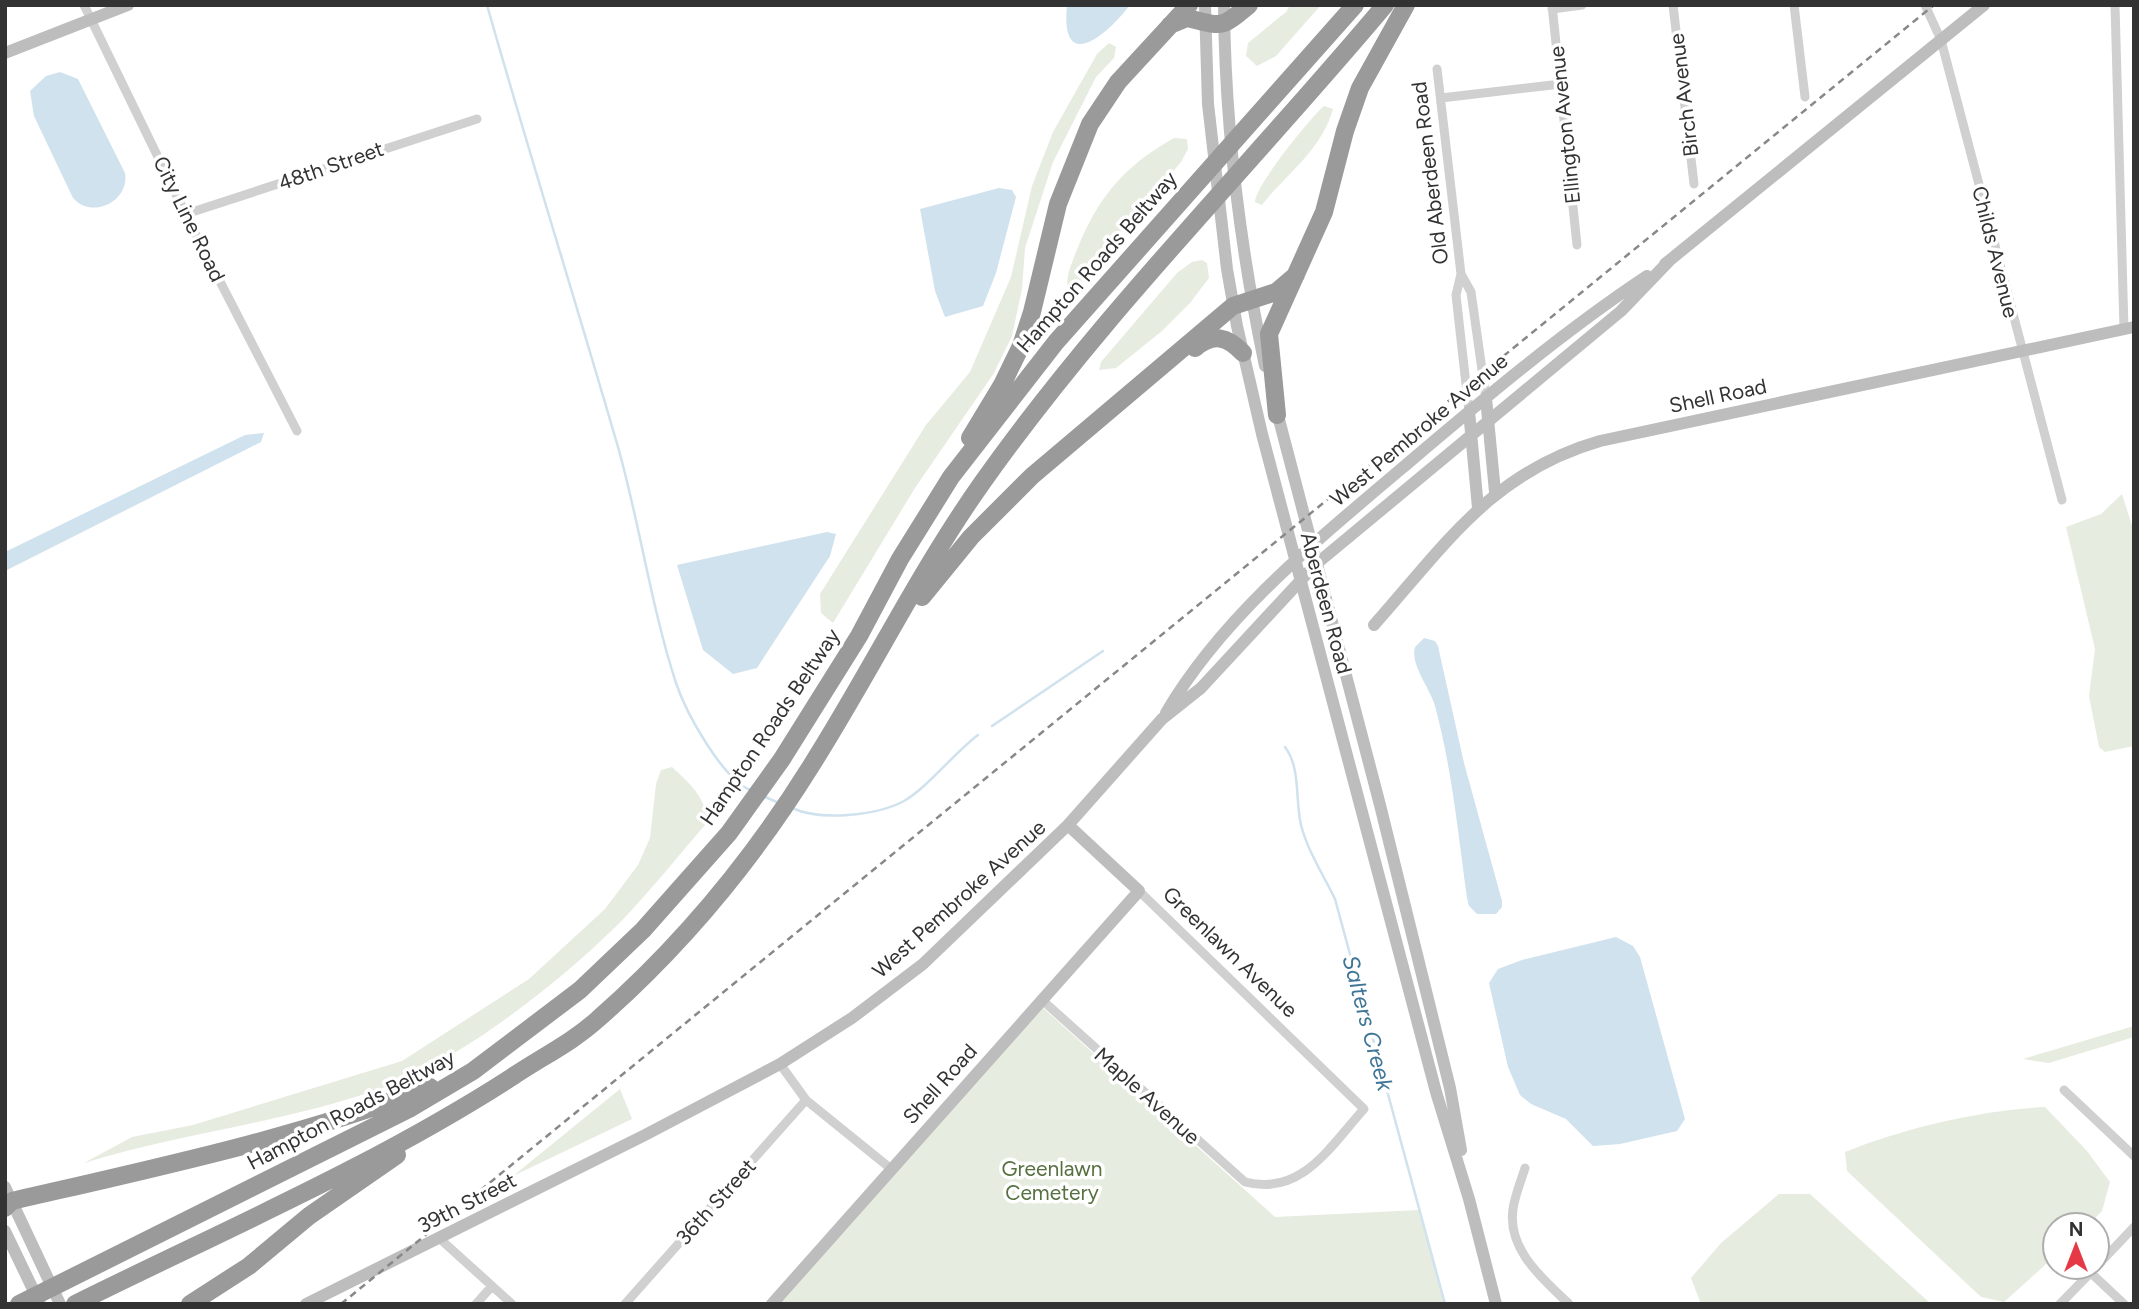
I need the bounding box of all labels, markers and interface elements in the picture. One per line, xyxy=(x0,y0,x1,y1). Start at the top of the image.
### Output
street label: Birch Avenue xyxy=(1664,32,1703,158)
street label: Ellington Avenue xyxy=(1544,45,1585,205)
street label: Old Aberdeen Road xyxy=(1406,80,1453,266)
street label: 48th Street xyxy=(275,136,387,195)
street label: City Line Road xyxy=(148,152,231,286)
street label: Hampton Roads Beltway xyxy=(1011,166,1182,357)
street label: Childs Avenue xyxy=(1967,184,2024,320)
street label: West Pembroke Avenue xyxy=(1325,348,1513,511)
street label: Shell Road xyxy=(1667,373,1769,418)
street label: Aberdeen Road xyxy=(1296,529,1357,676)
street label: Hampton Roads Beltway xyxy=(694,624,845,830)
street label: West Pembroke Avenue xyxy=(867,814,1050,983)
street label: Greenlawn Avenue xyxy=(1158,881,1303,1022)
water label: Salters Creek xyxy=(1336,952,1400,1095)
street label: Shell Road xyxy=(897,1039,982,1129)
street label: Maple Avenue xyxy=(1089,1042,1205,1149)
street label: Hampton Roads Beltway xyxy=(243,1044,459,1175)
street label: 36th Street xyxy=(671,1154,761,1250)
park label: Greenlawn Cemetery xyxy=(1001,1156,1103,1205)
street label: 39th Street xyxy=(413,1167,520,1238)
north arrow xyxy=(2041,1211,2111,1281)
text: N xyxy=(2069,1218,2083,1241)

